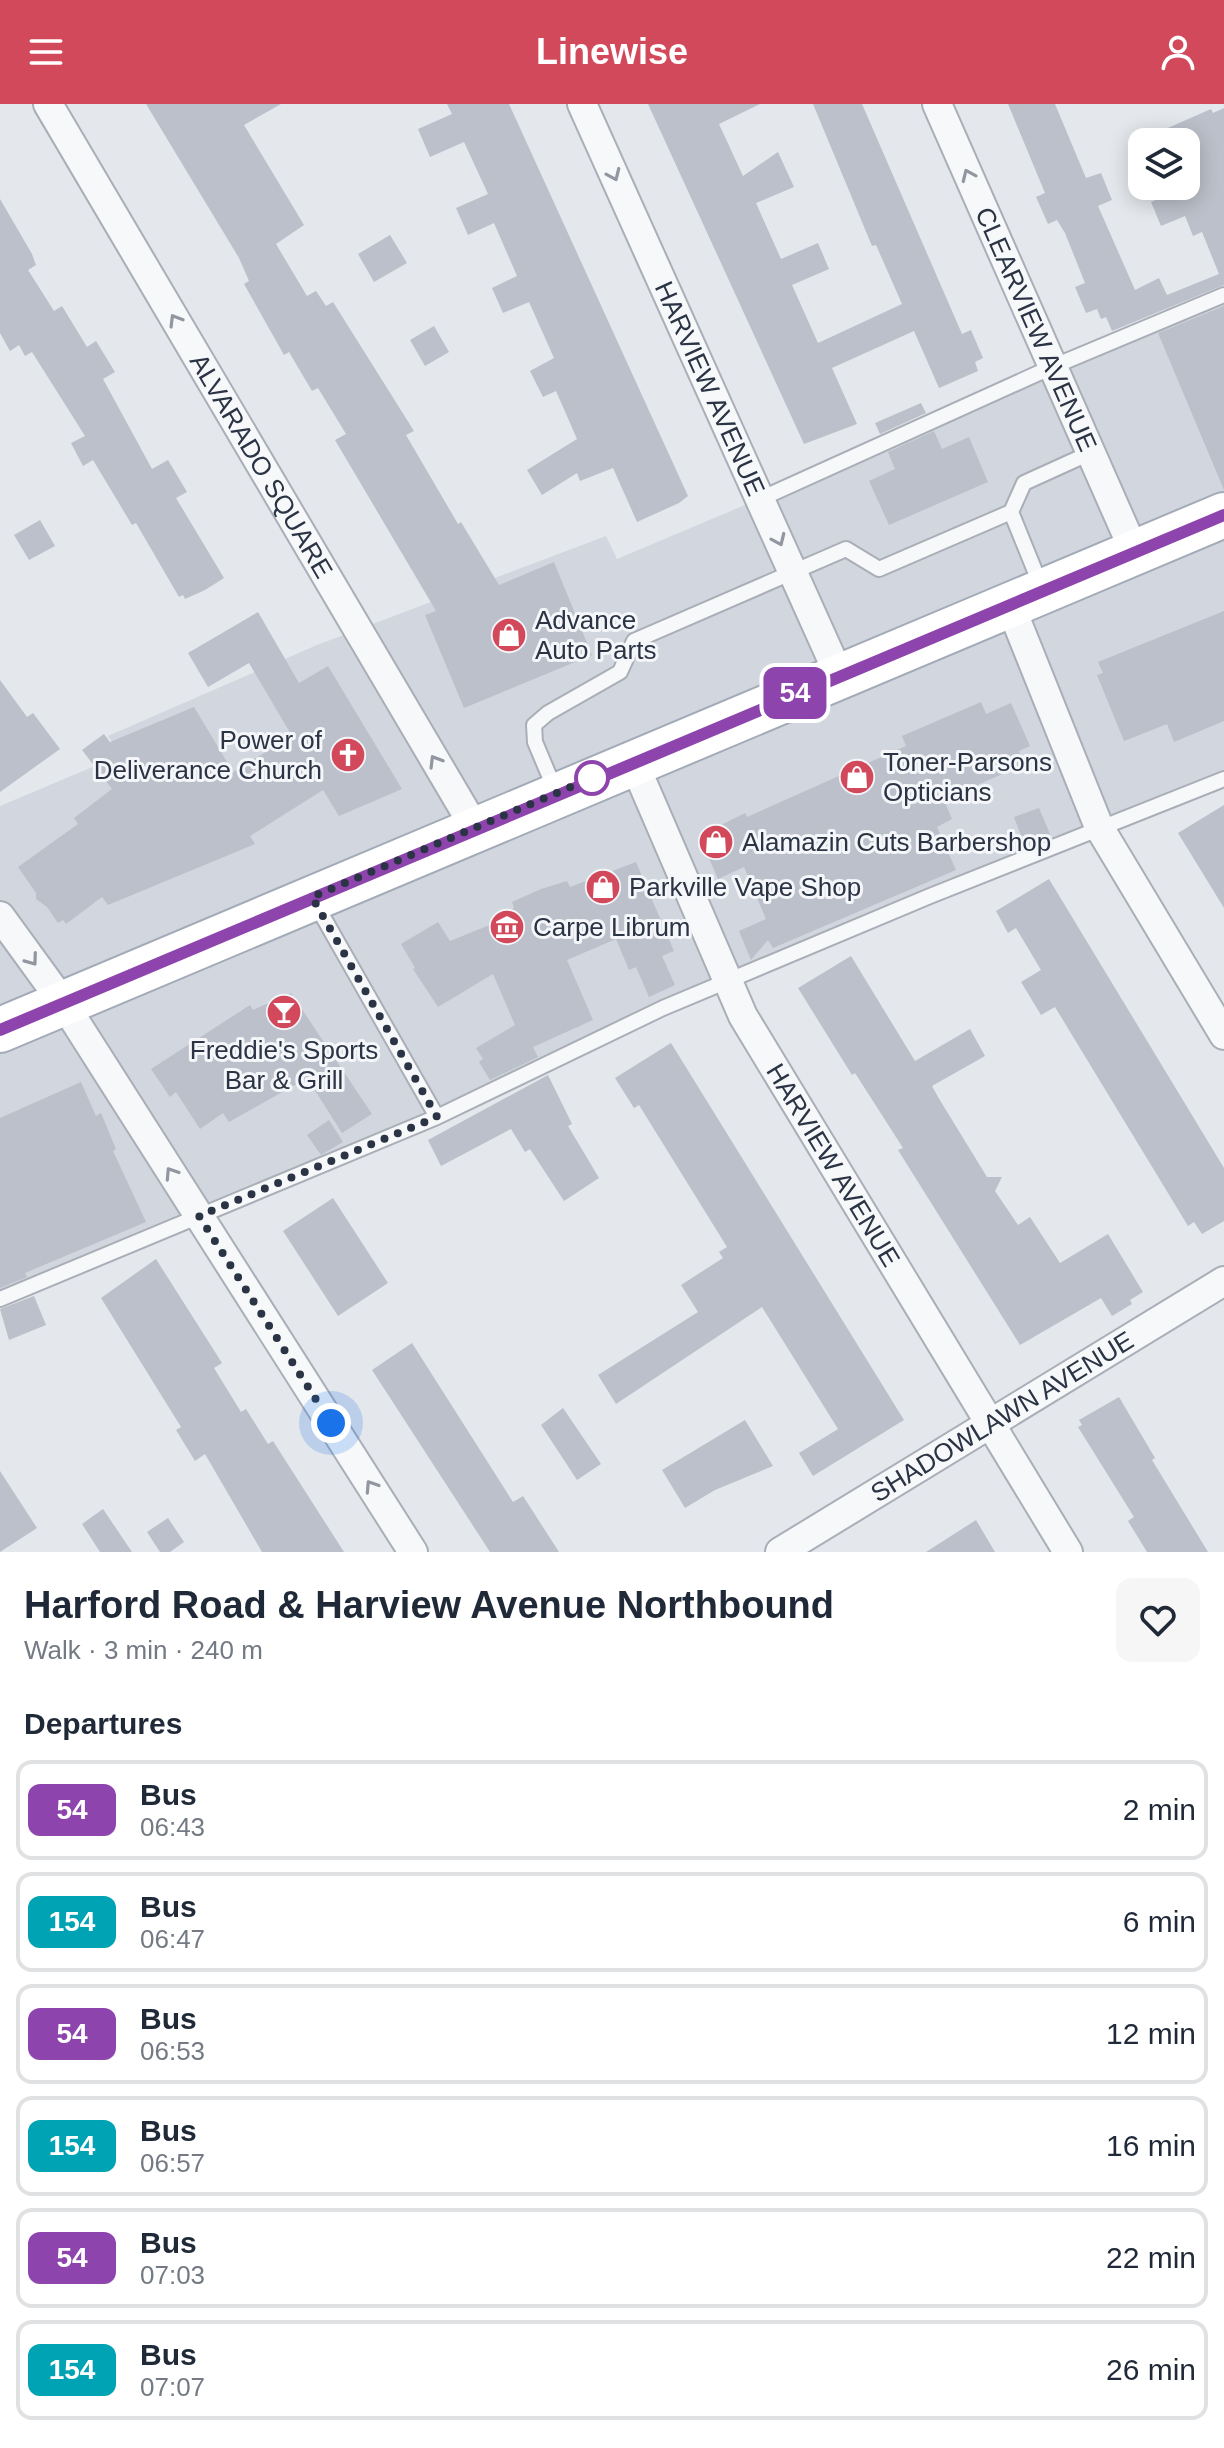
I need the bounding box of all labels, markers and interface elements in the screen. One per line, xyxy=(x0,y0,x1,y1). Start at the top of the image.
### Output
icon: menu xyxy=(24,30,68,74)
icon: person xyxy=(1156,30,1200,74)
text: Linewise xyxy=(536,31,688,72)
map controls xyxy=(1128,128,1200,200)
button: layers xyxy=(1128,128,1200,200)
one-way arrow xyxy=(604,167,620,181)
one-way arrow xyxy=(962,168,978,183)
street label: CLEARVIEW AVENUE xyxy=(969,202,1103,456)
street label: HARVIEW AVENUE xyxy=(649,277,771,500)
one-way arrow xyxy=(169,314,185,329)
street label: ALVARADO SQUARE xyxy=(184,348,339,583)
one-way arrow xyxy=(769,531,785,546)
place label: Advance Auto Parts xyxy=(535,605,656,665)
shop icon: Advance Auto Parts xyxy=(490,616,528,654)
line badge: 54 xyxy=(759,667,831,719)
text: 54 xyxy=(779,677,811,708)
place label: Power of Deliverance Church xyxy=(94,725,323,785)
church icon: Power of Deliverance Church xyxy=(329,736,367,774)
place label: Toner-Parsons Opticians xyxy=(883,747,1052,807)
one-way arrow xyxy=(430,755,445,770)
shop icon: Toner-Parsons Opticians xyxy=(838,758,876,796)
unlabelled marker xyxy=(575,761,609,795)
shop icon: Alamazin Cuts Barbershop xyxy=(697,823,735,861)
place label: Alamazin Cuts Barbershop xyxy=(742,827,1051,857)
shop icon: Parkville Vape Shop xyxy=(584,868,622,906)
place label: Parkville Vape Shop xyxy=(629,872,861,902)
museum icon: Carpe Librum xyxy=(488,908,526,946)
place label: Carpe Librum xyxy=(533,912,691,942)
one-way arrow xyxy=(22,951,37,966)
bar icon: Freddie's Sports Bar & Grill xyxy=(265,993,303,1031)
place label: Freddie's Sports Bar & Grill xyxy=(190,1035,378,1095)
street label: HARVIEW AVENUE xyxy=(760,1058,906,1272)
one-way arrow xyxy=(166,1167,181,1181)
street label: SHADOWLAWN AVENUE xyxy=(865,1325,1139,1508)
your location xyxy=(311,1403,351,1443)
one-way arrow xyxy=(366,1480,381,1495)
button: heart xyxy=(1116,1578,1200,1662)
text: Harford Road & Harview Avenue Northbound xyxy=(24,1584,834,1626)
text: Walk · 3 min · 240 m xyxy=(24,1635,263,1665)
text: Departures xyxy=(24,1707,182,1740)
text: Bus xyxy=(140,1778,197,1811)
text: 2 min xyxy=(1123,1793,1196,1826)
text: 54 xyxy=(56,1794,88,1825)
text: 06:43 xyxy=(140,1812,205,1842)
text: Bus xyxy=(140,1890,197,1923)
text: 6 min xyxy=(1123,1905,1196,1938)
text: 154 xyxy=(49,1906,95,1937)
text: 06:47 xyxy=(140,1924,205,1954)
text: Bus xyxy=(140,2002,197,2035)
text: 12 min xyxy=(1106,2017,1196,2050)
text: 54 xyxy=(56,2018,88,2049)
text: 06:53 xyxy=(140,2036,205,2066)
text: Bus xyxy=(140,2114,197,2147)
text: 16 min xyxy=(1106,2129,1196,2162)
text: 154 xyxy=(49,2130,95,2161)
text: 06:57 xyxy=(140,2148,205,2178)
text: Bus xyxy=(140,2226,197,2259)
text: 22 min xyxy=(1106,2241,1196,2274)
text: 54 xyxy=(56,2242,88,2273)
text: 07:03 xyxy=(140,2260,205,2290)
text: Bus xyxy=(140,2338,197,2371)
text: 26 min xyxy=(1106,2353,1196,2386)
text: 154 xyxy=(49,2354,95,2385)
text: 07:07 xyxy=(140,2372,205,2402)

